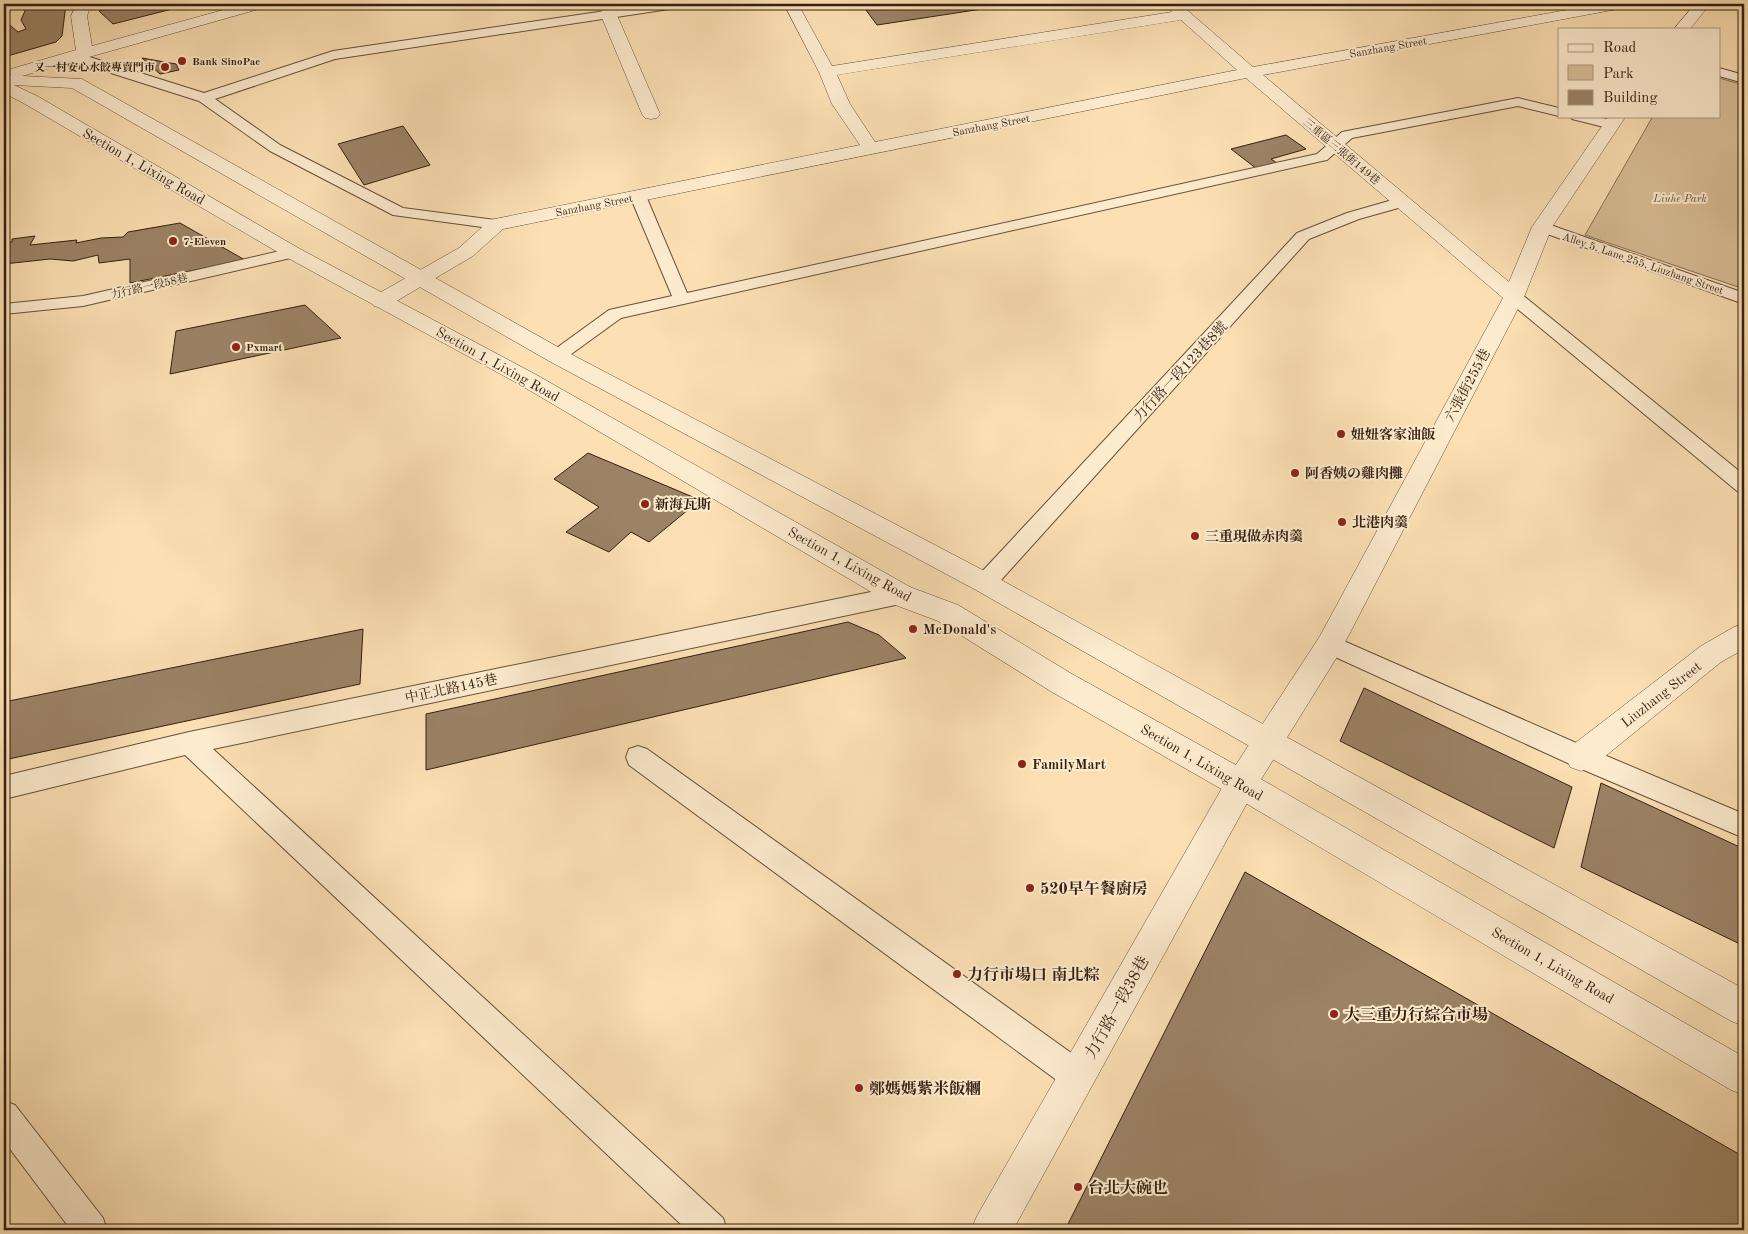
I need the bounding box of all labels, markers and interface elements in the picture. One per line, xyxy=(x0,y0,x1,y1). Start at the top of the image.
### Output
legend xyxy=(1558,28,1720,118)
street label: Sanzhang Street xyxy=(1349,36,1428,61)
text: Road xyxy=(1603,41,1637,56)
marker: Bank SinoPac xyxy=(176,55,188,67)
place label: Bank SinoPac xyxy=(192,57,260,68)
place label: 又一村安心水餃專賣門市 xyxy=(34,61,155,74)
marker: 又一村安心水餃專賣門市 xyxy=(159,61,171,73)
text: Park xyxy=(1603,67,1634,82)
text: Building xyxy=(1603,91,1658,106)
street label: Sanzhang Street xyxy=(952,114,1031,139)
street label: 三重區三張街149巷 xyxy=(1301,116,1383,187)
street label: Section 1, Lixing Road xyxy=(80,126,207,208)
street label: Sanzhang Street xyxy=(555,194,634,219)
park label: Liuhe Park xyxy=(1652,194,1707,205)
street label: Alley 5, Lane 255, Liuzhang Street xyxy=(1561,232,1725,297)
marker: 7-Eleven xyxy=(167,235,179,247)
place label: 7-Eleven xyxy=(183,237,226,248)
street label: 力行路一段58巷 xyxy=(109,271,189,302)
street label: 力行路一段123巷8號 xyxy=(1130,319,1230,424)
street label: Section 1, Lixing Road xyxy=(433,325,562,405)
marker: Pxmart xyxy=(230,341,242,353)
place label: Pxmart xyxy=(246,343,283,354)
street label: 六張街255巷 xyxy=(1442,346,1493,424)
place label: 妞妞客家油飯 xyxy=(1351,426,1436,442)
marker: 妞妞客家油飯 xyxy=(1335,428,1347,440)
place label: 阿香姨の雞肉攤 xyxy=(1305,466,1403,481)
marker: 阿香姨の雞肉攤 xyxy=(1289,467,1301,479)
place label: 新海瓦斯 xyxy=(655,497,711,512)
marker: 新海瓦斯 xyxy=(639,498,651,510)
place label: 北港肉羹 xyxy=(1352,514,1408,530)
marker: 北港肉羹 xyxy=(1336,516,1348,528)
street label: Section 1, Lixing Road xyxy=(785,525,914,605)
place label: 三重現做赤肉羹 xyxy=(1205,528,1303,544)
marker: 三重現做赤肉羹 xyxy=(1189,530,1201,542)
marker: McDonald's xyxy=(907,623,919,635)
place label: McDonald's xyxy=(923,623,996,637)
street label: Liuzhang Street xyxy=(1619,659,1704,730)
street label: 中正北路145巷 xyxy=(403,671,499,706)
street label: Section 1, Lixing Road xyxy=(1138,722,1265,804)
marker: FamilyMart xyxy=(1016,758,1028,770)
place label: FamilyMart xyxy=(1032,758,1106,772)
place label: 520早午餐廚房 xyxy=(1040,880,1148,898)
marker: 520早午餐廚房 xyxy=(1024,882,1036,894)
street label: Section 1, Lixing Road xyxy=(1489,925,1616,1007)
street label: 力行路一段38巷 xyxy=(1081,953,1153,1062)
place label: 力行市場口 南北粽 xyxy=(967,965,1099,984)
marker: 力行市場口 南北粽 xyxy=(951,968,963,980)
place label: 大三重力行綜合市場 xyxy=(1344,1005,1488,1024)
marker: 大三重力行綜合市場 xyxy=(1328,1008,1340,1020)
place label: 鄭媽媽紫米飯糰 xyxy=(869,1080,981,1098)
marker: 鄭媽媽紫米飯糰 xyxy=(853,1082,865,1094)
place label: 台北大碗也 xyxy=(1088,1179,1168,1197)
marker: 台北大碗也 xyxy=(1072,1181,1084,1193)

